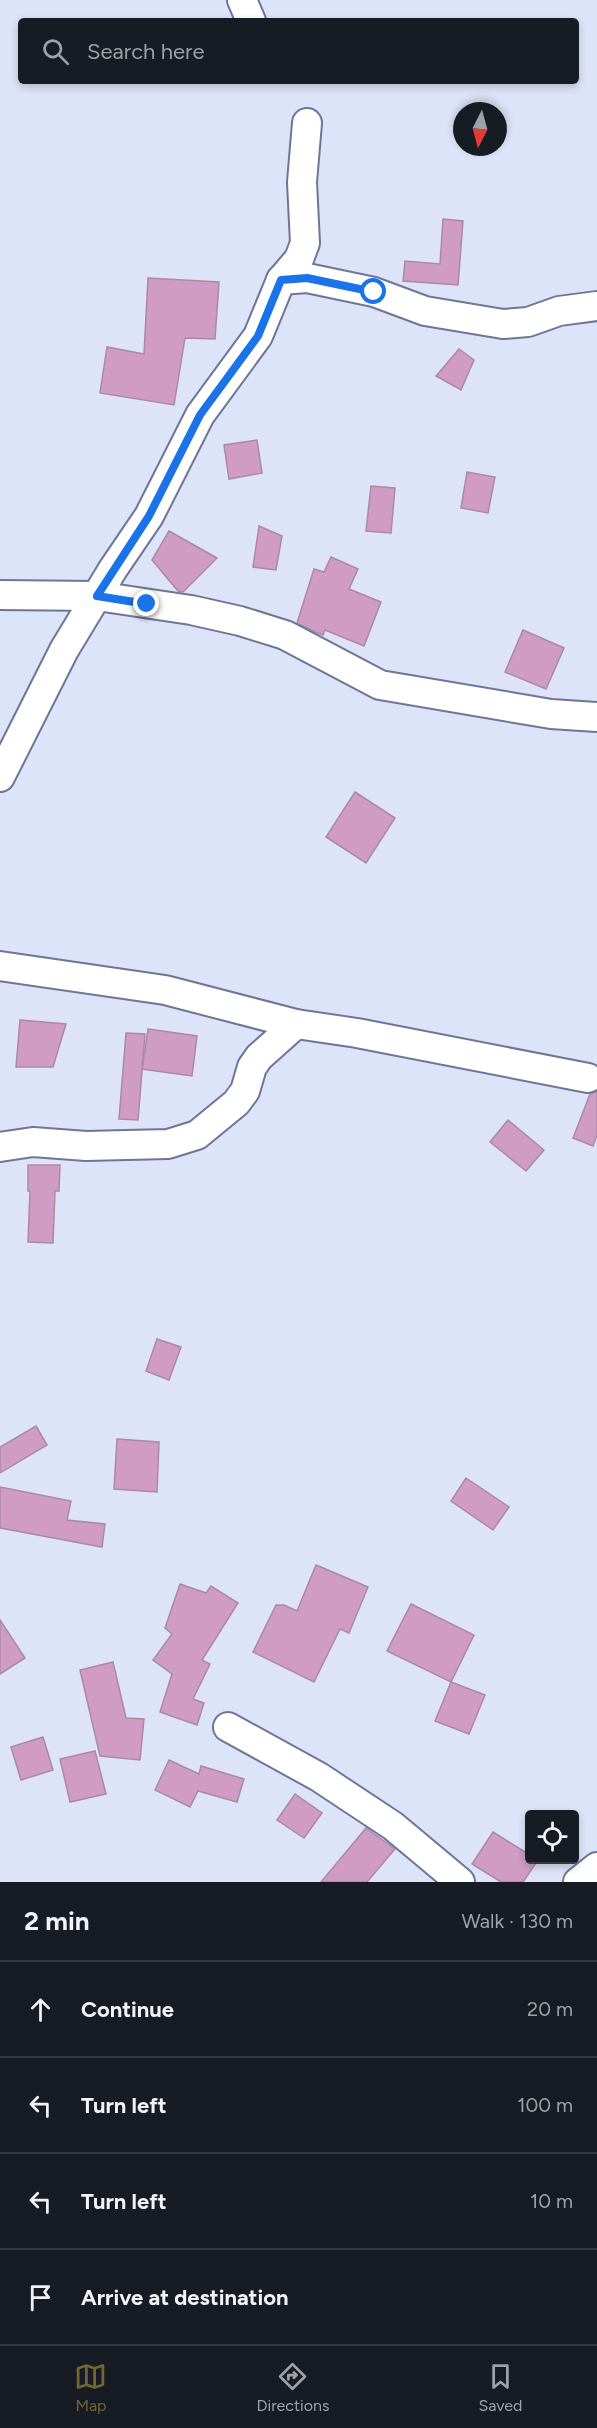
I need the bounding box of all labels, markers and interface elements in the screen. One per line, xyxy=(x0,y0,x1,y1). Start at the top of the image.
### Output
search box xyxy=(18,18,579,84)
icon: search xyxy=(39,35,72,68)
text: Search here xyxy=(87,38,205,65)
north arrow xyxy=(453,102,507,156)
route start xyxy=(360,278,386,304)
route end xyxy=(133,590,159,616)
map controls xyxy=(525,1810,579,1864)
button: locate xyxy=(525,1810,579,1864)
text: 2 min xyxy=(24,1905,90,1937)
text: Walk · 130 m xyxy=(461,1909,573,1933)
icon: ahead xyxy=(24,1993,57,2026)
text: Continue xyxy=(81,1996,174,2023)
text: 20 m xyxy=(527,1997,573,2021)
icon: left xyxy=(24,2089,57,2122)
text: Turn left xyxy=(81,2092,167,2119)
text: 100 m xyxy=(517,2093,573,2117)
icon: left xyxy=(24,2185,57,2218)
text: Turn left xyxy=(81,2188,167,2215)
text: 10 m xyxy=(530,2189,573,2213)
icon: arrive xyxy=(24,2281,57,2314)
text: Arrive at destination xyxy=(81,2284,289,2311)
tab: Map xyxy=(74,2360,107,2415)
tab: Directions xyxy=(256,2360,329,2415)
tab: Saved xyxy=(478,2360,523,2415)

